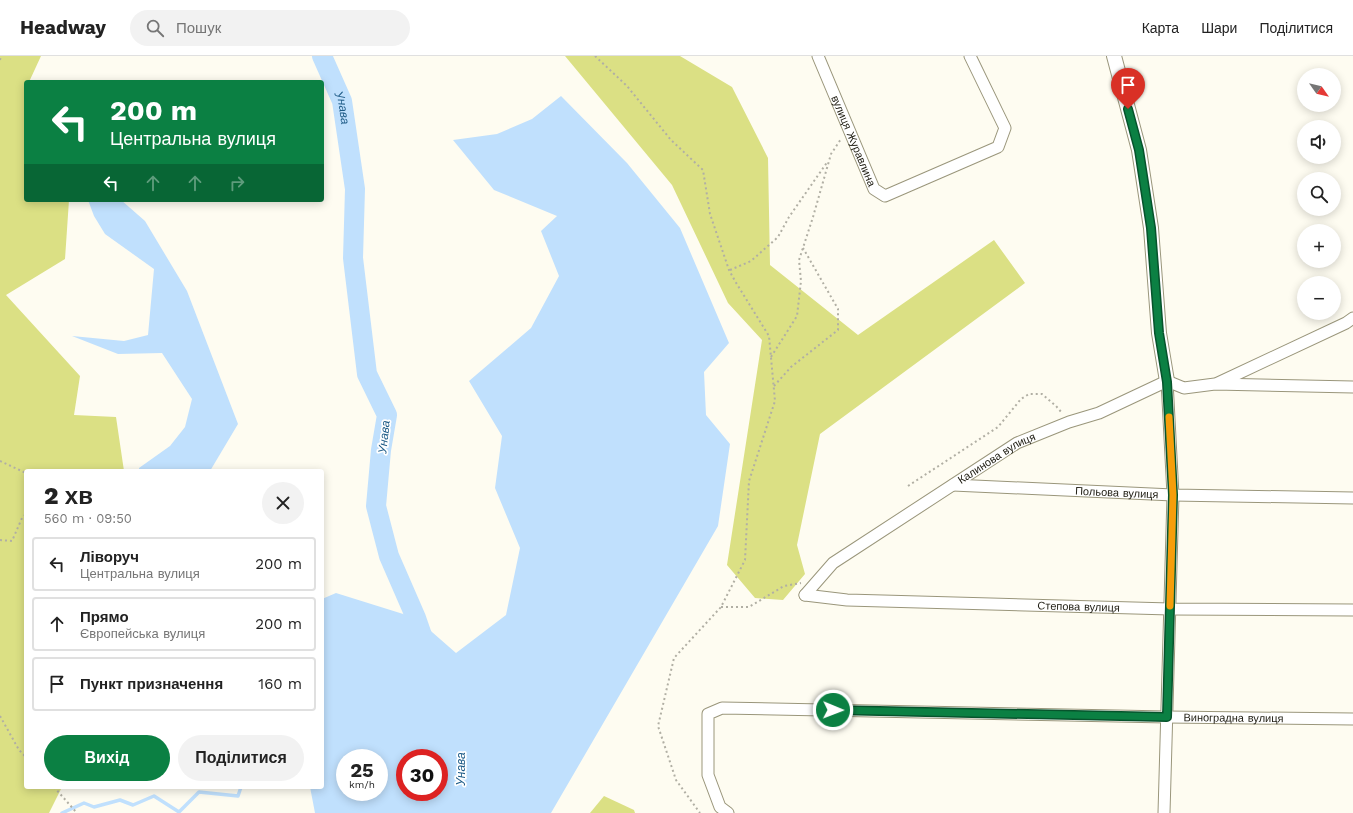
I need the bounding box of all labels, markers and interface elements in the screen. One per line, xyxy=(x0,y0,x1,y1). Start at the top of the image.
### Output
search box xyxy=(130,10,410,46)
text: Headway xyxy=(20,16,106,39)
icon: search xyxy=(144,17,166,39)
text: Пошук xyxy=(176,19,221,37)
text: Карта xyxy=(1142,20,1179,36)
text: Шари xyxy=(1201,20,1237,36)
text: Поділитися xyxy=(1259,20,1333,36)
pin xyxy=(1111,68,1145,109)
north arrow xyxy=(1297,68,1341,112)
map controls xyxy=(1297,68,1341,320)
icon: arrive xyxy=(1117,74,1139,96)
water label: Унава xyxy=(331,88,352,126)
street label: вулиця Журавлина xyxy=(829,93,879,189)
text: 200 m xyxy=(110,94,197,127)
icon: left xyxy=(44,96,96,148)
button: sound xyxy=(1297,120,1341,164)
text: Центральна вулиця xyxy=(110,128,276,149)
icon: left xyxy=(100,172,122,194)
icon: ahead xyxy=(142,172,164,194)
icon: ahead xyxy=(184,172,206,194)
icon: right xyxy=(226,172,248,194)
button: search xyxy=(1297,172,1341,216)
button: + xyxy=(1297,224,1341,268)
button: − xyxy=(1297,276,1341,320)
water label: Унава xyxy=(375,419,393,455)
street label: Калинова вулиця xyxy=(955,430,1037,486)
text: 2 хв xyxy=(44,482,93,510)
button: close xyxy=(262,482,304,524)
street label: Польова вулиця xyxy=(1075,484,1159,501)
text: 560 m · 09:50 xyxy=(44,511,132,526)
text: Ліворуч xyxy=(80,548,139,566)
icon: left xyxy=(46,553,68,575)
text: 200 m xyxy=(255,555,302,573)
text: Центральна вулиця xyxy=(80,566,200,581)
street label: Степова вулиця xyxy=(1037,599,1120,614)
text: Прямо xyxy=(80,608,129,626)
icon: ahead xyxy=(46,613,68,635)
text: 200 m xyxy=(255,615,302,633)
text: Європейська вулиця xyxy=(80,626,205,641)
icon: arrive xyxy=(46,673,68,695)
text: Пункт призначення xyxy=(80,675,223,693)
text: 160 m xyxy=(258,675,302,693)
position arrow xyxy=(812,689,854,731)
street label: Виноградна вулиця xyxy=(1183,711,1284,725)
button: Вихід xyxy=(44,735,170,781)
button: Поділитися xyxy=(178,735,304,781)
speed limit sign: 30 xyxy=(396,749,448,801)
water label: Унава xyxy=(454,752,468,787)
text: 25 xyxy=(350,758,374,782)
text: km/h xyxy=(349,779,375,790)

